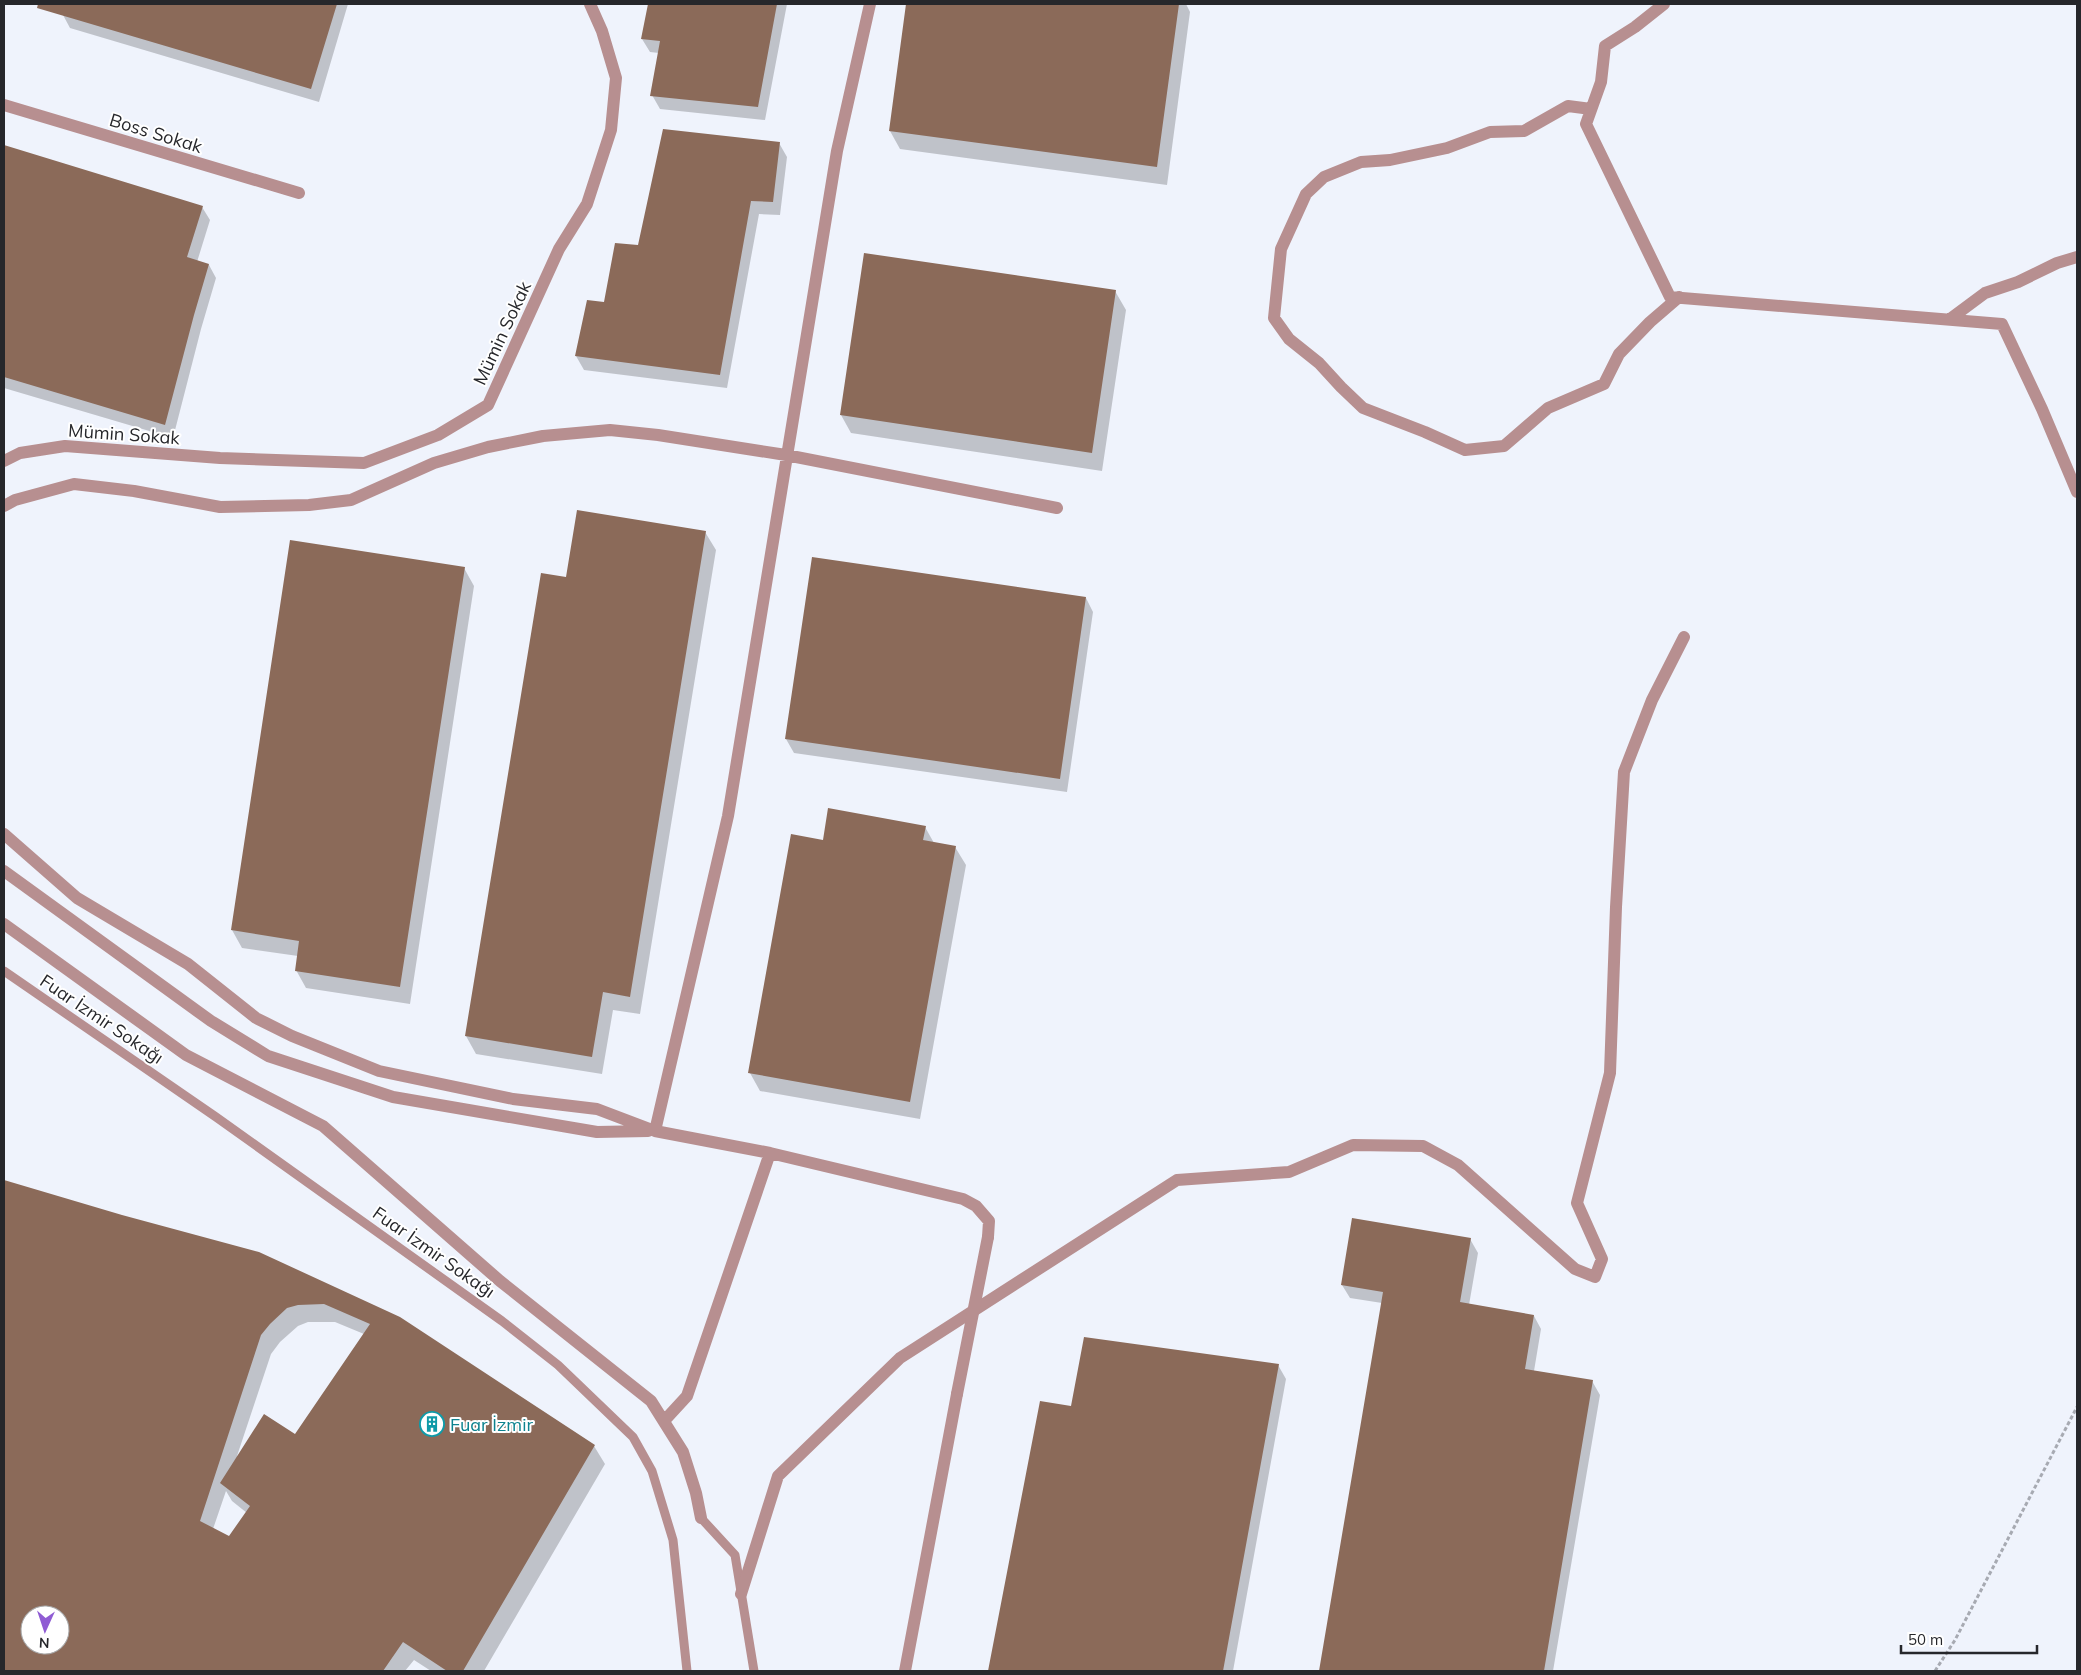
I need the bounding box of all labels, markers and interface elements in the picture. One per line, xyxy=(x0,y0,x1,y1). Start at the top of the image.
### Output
street label: Boss Sokak xyxy=(107,108,206,158)
street label: Mümin Sokak xyxy=(468,277,536,389)
street label: Mümin Sokak xyxy=(67,419,181,449)
street label: Fuar İzmir Sokağı xyxy=(36,969,168,1069)
street label: Fuar İzmir Sokağı xyxy=(368,1201,500,1303)
building icon: Fuar İzmir xyxy=(419,1411,445,1437)
place label: Fuar İzmir xyxy=(450,1413,533,1436)
north arrow xyxy=(20,1605,70,1655)
scale bar xyxy=(1901,1622,2037,1654)
text: 50 m xyxy=(1908,1630,1943,1649)
text: N xyxy=(39,1634,50,1652)

